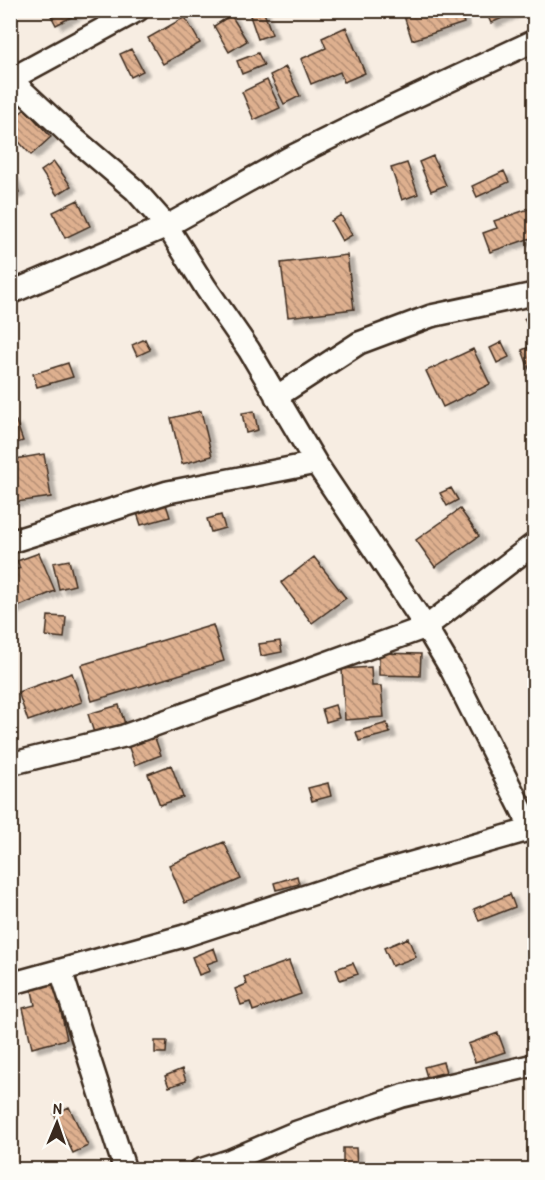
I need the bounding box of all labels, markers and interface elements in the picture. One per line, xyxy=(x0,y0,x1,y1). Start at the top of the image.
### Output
north arrow xyxy=(27,1093,87,1153)
text: N xyxy=(53,1097,63,1119)

